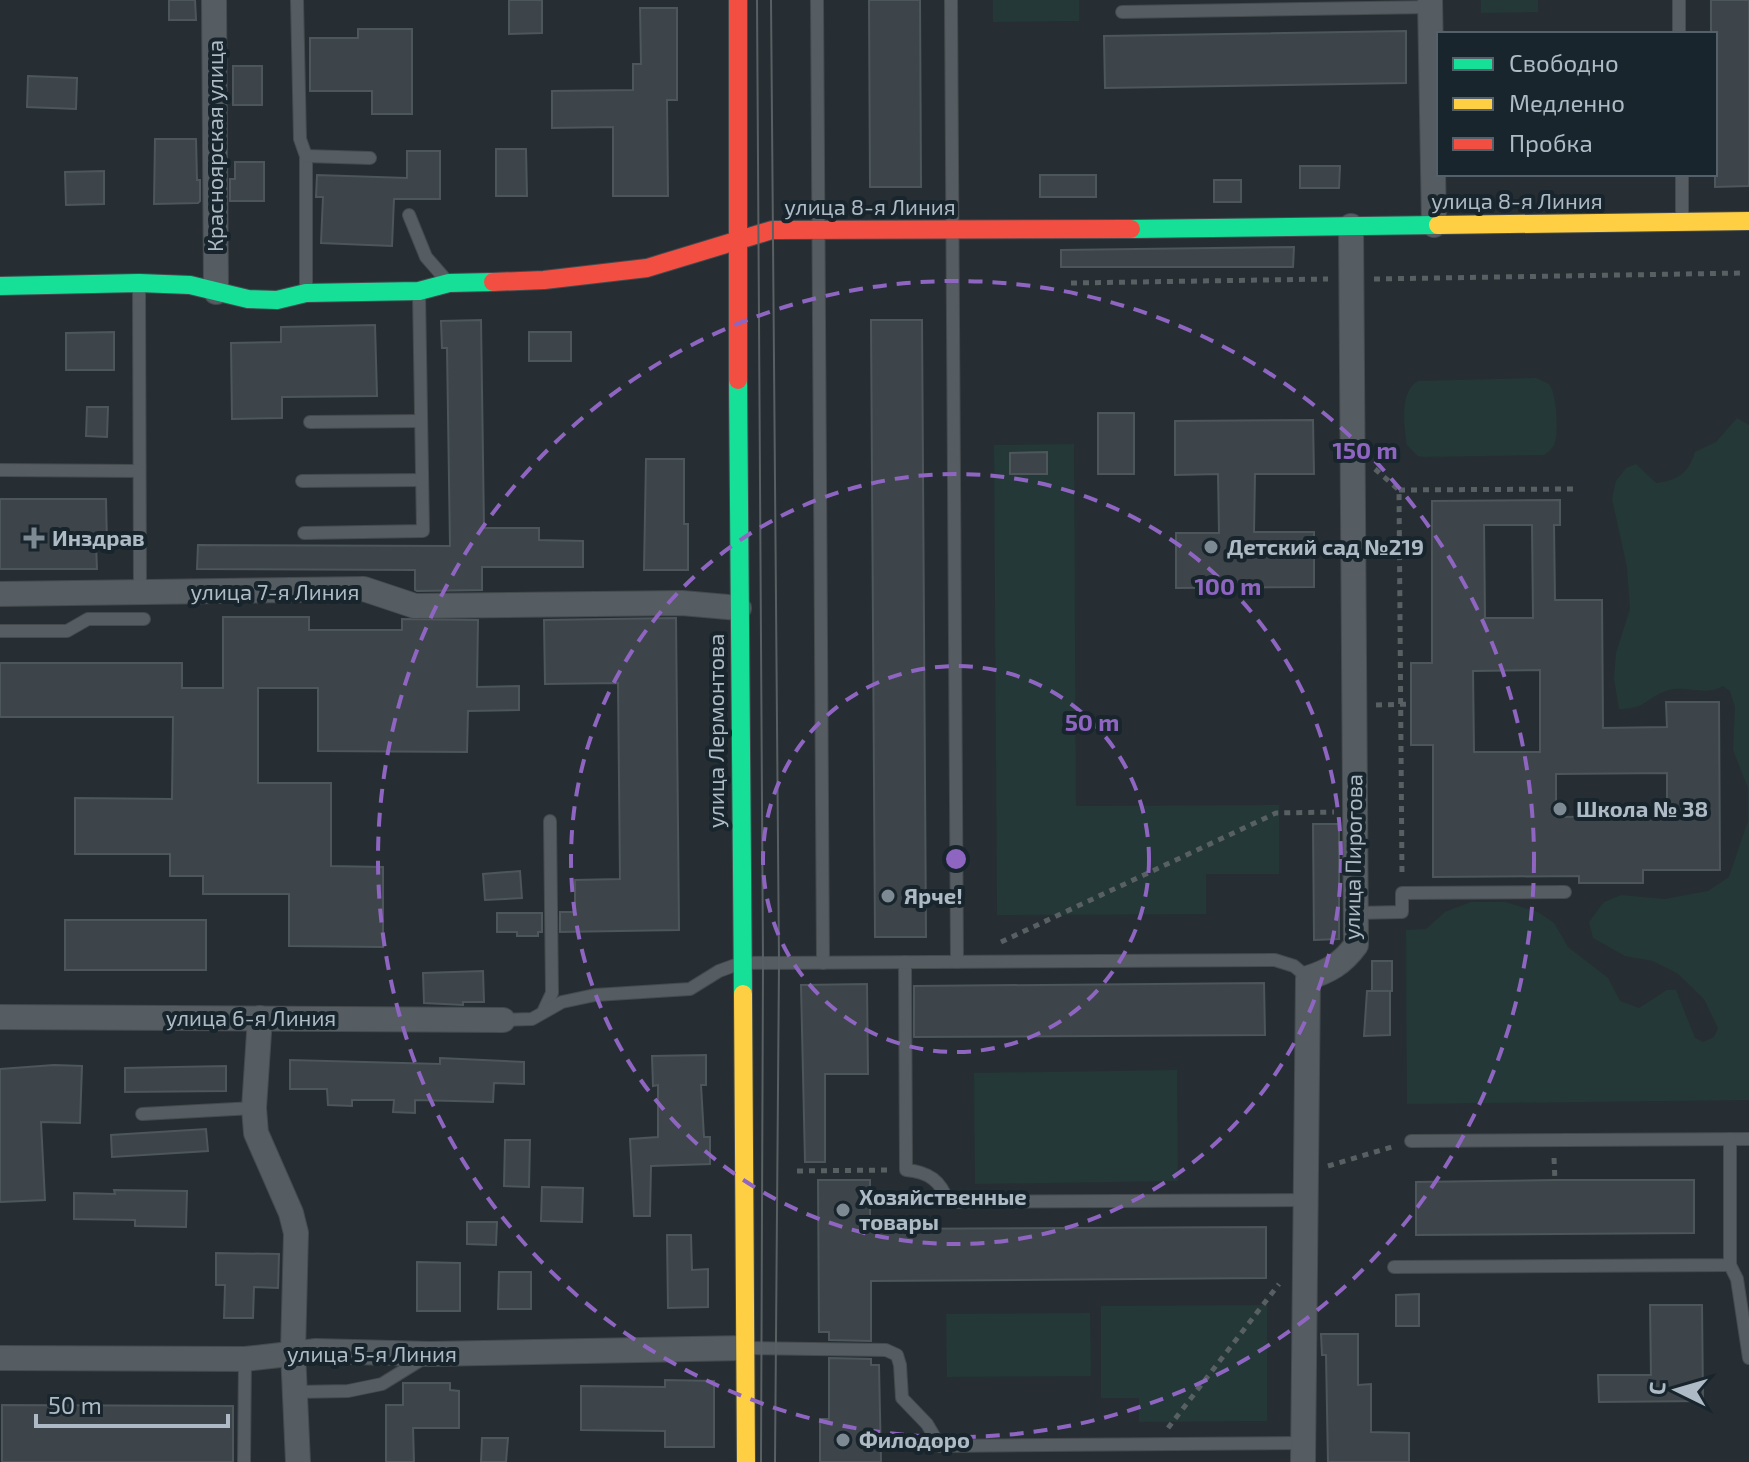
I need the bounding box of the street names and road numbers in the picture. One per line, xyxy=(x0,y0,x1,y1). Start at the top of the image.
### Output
street label: Красноярская улица xyxy=(201,40,228,252)
street label: улица 8-я Линия xyxy=(1431,187,1603,214)
street label: улица 8-я Линия xyxy=(784,193,956,220)
street label: улица 7-я Линия xyxy=(191,578,359,605)
street label: улица Лермонтова xyxy=(702,634,729,828)
street label: улица Пирогова xyxy=(1338,774,1367,940)
street label: улица 6-я Линия xyxy=(166,1004,336,1031)
street label: улица 5-я Линия xyxy=(287,1340,457,1367)

